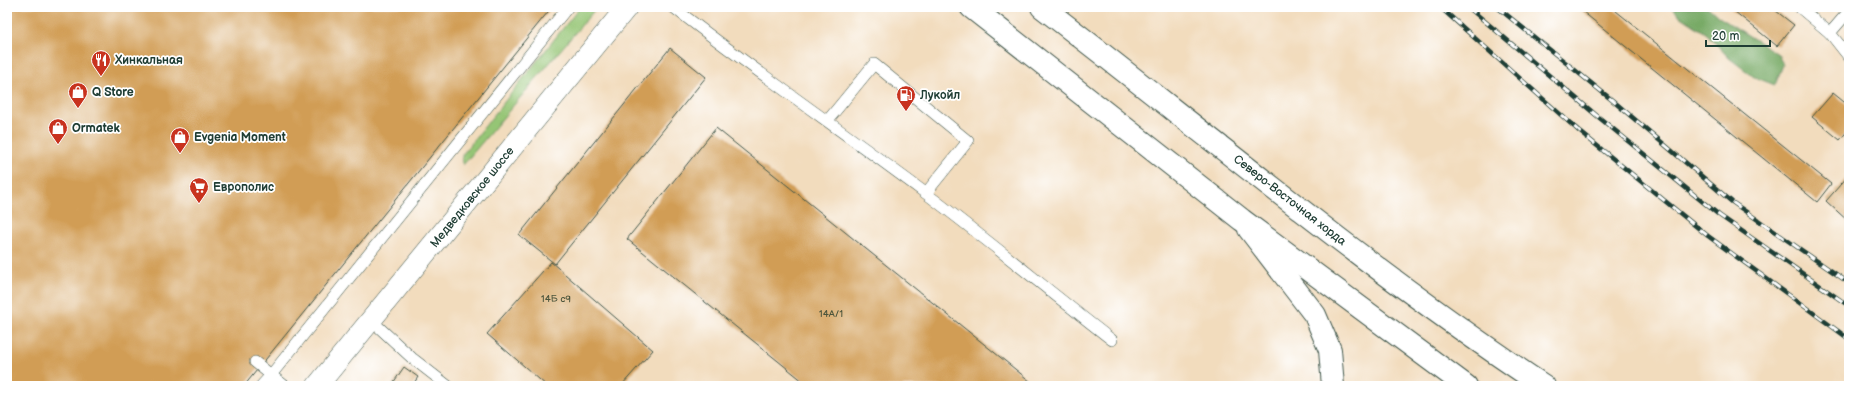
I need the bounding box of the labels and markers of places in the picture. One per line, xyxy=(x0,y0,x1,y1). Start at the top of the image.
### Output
restaurant icon: Хинкальная xyxy=(90,49,112,77)
place label: Хинкальная xyxy=(114,53,183,68)
shop icon: Q Store xyxy=(67,81,89,109)
fuel station icon: Лукойл xyxy=(895,84,917,112)
place label: Q Store xyxy=(92,85,134,100)
place label: Лукойл xyxy=(919,88,960,103)
shop icon: Ormatek xyxy=(47,117,69,145)
place label: Ormatek xyxy=(72,121,120,136)
shop icon: Evgenia Moment xyxy=(169,126,191,154)
place label: Evgenia Moment xyxy=(194,130,286,145)
supermarket icon: Европолис xyxy=(188,176,210,204)
place label: Европолис xyxy=(213,180,274,195)

